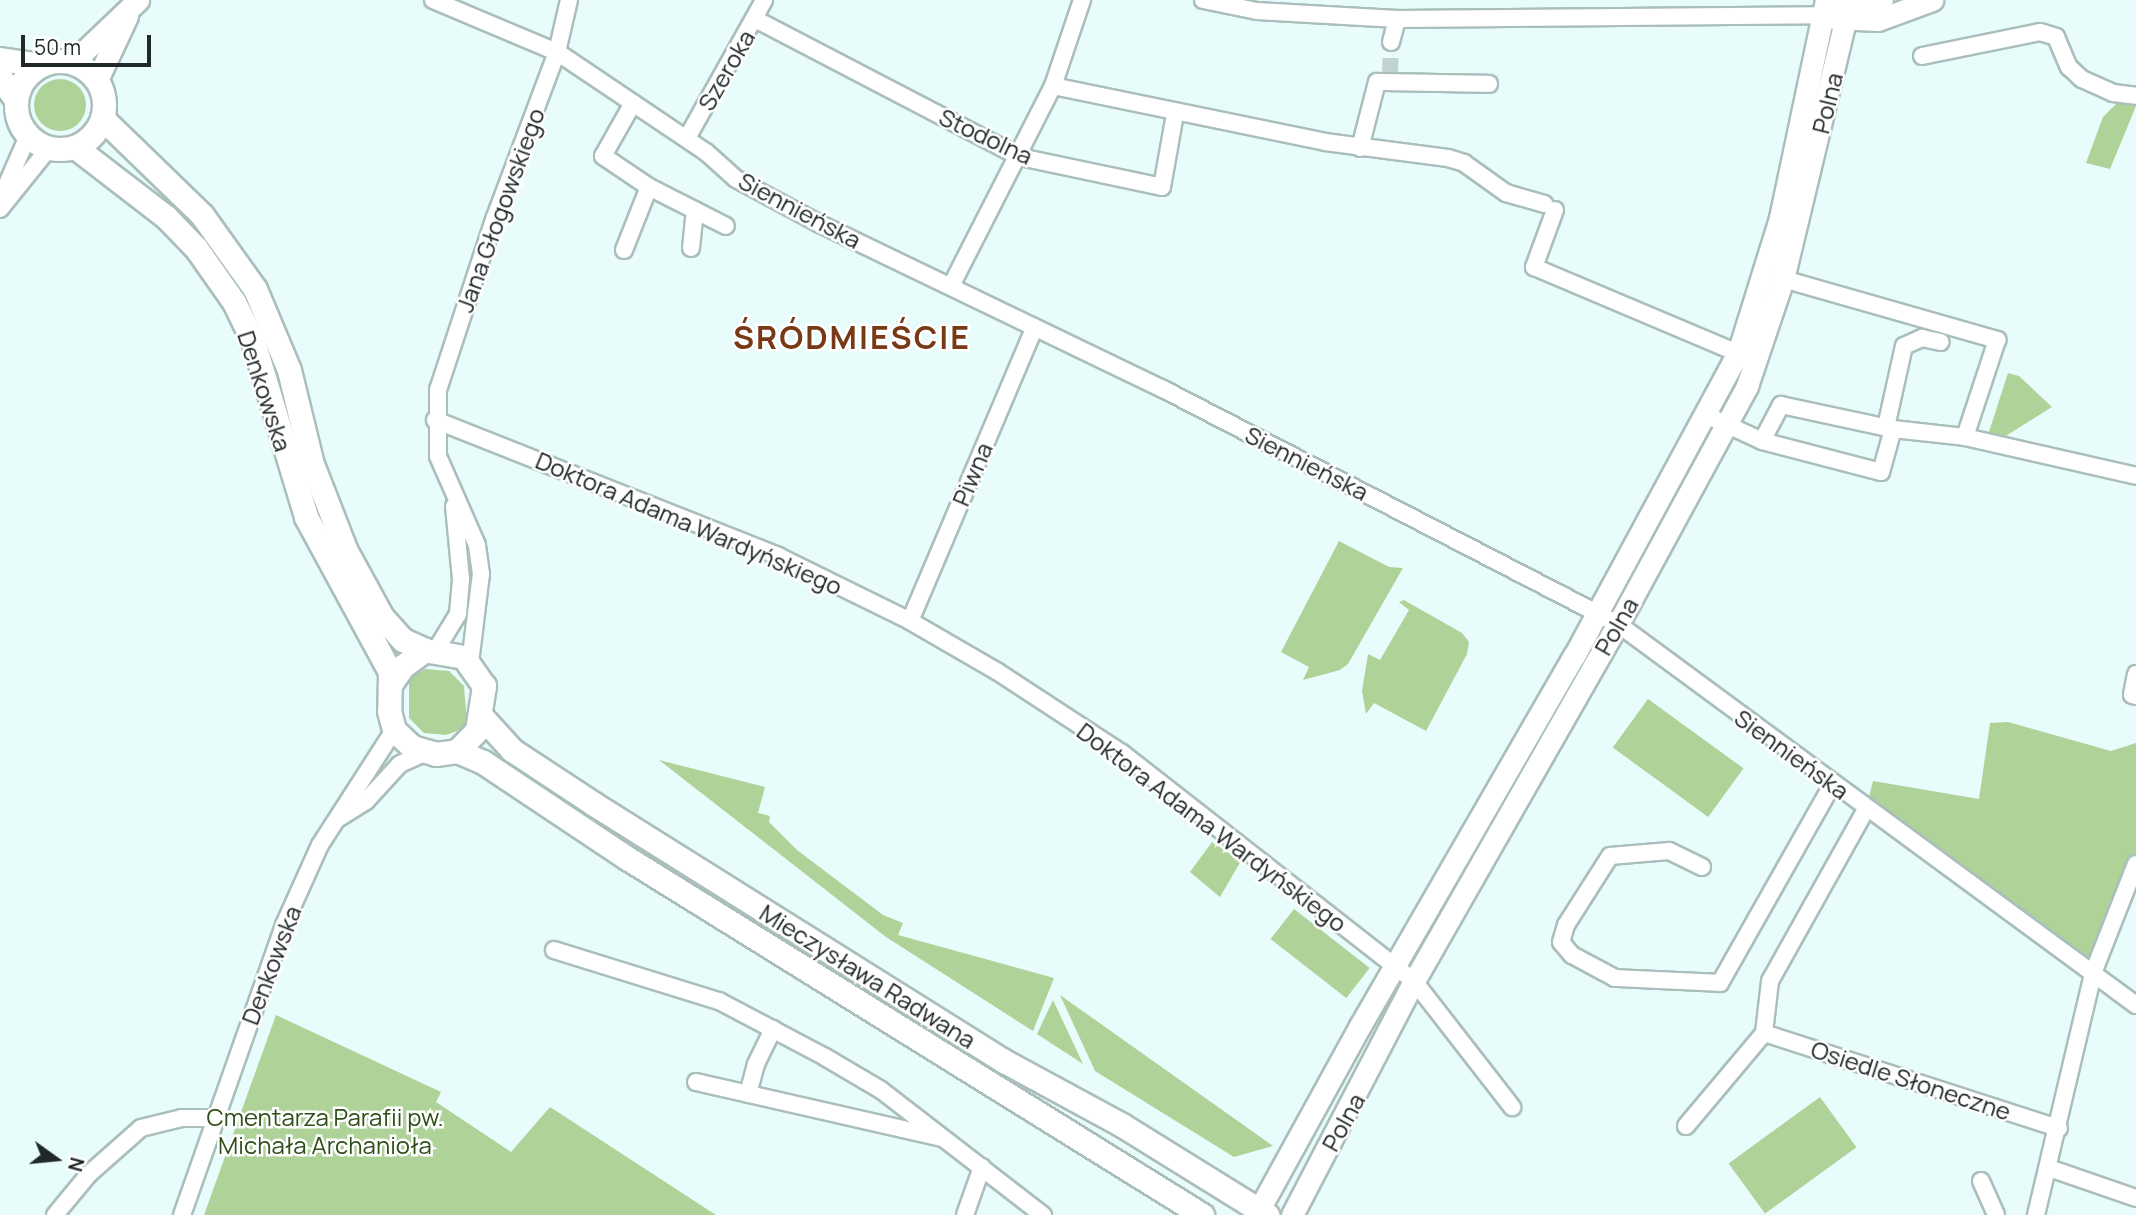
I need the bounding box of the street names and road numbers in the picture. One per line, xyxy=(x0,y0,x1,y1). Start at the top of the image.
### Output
street label: Szeroka xyxy=(691,25,761,115)
street label: Polna xyxy=(1806,70,1848,136)
street label: Stodolna xyxy=(935,102,1037,170)
street label: Jana Głogowskiego xyxy=(450,104,550,316)
street label: Siennieńska xyxy=(734,166,866,254)
street label: Denkowska xyxy=(232,327,298,455)
street label: Siennieńska xyxy=(1241,420,1373,506)
street label: Piwna xyxy=(946,438,998,510)
street label: Doktora Adama Wardyńskiego xyxy=(532,445,846,601)
street label: Polna xyxy=(1588,592,1644,660)
street label: Siennieńska xyxy=(1729,703,1855,805)
street label: Doktora Adama Wardyńskiego xyxy=(1072,716,1352,938)
street label: Mieczysława Radwana xyxy=(755,898,981,1054)
street label: Denkowska xyxy=(235,901,307,1029)
street label: Osiedle Słoneczne xyxy=(1808,1034,2014,1126)
street label: Polna xyxy=(1315,1088,1371,1156)

